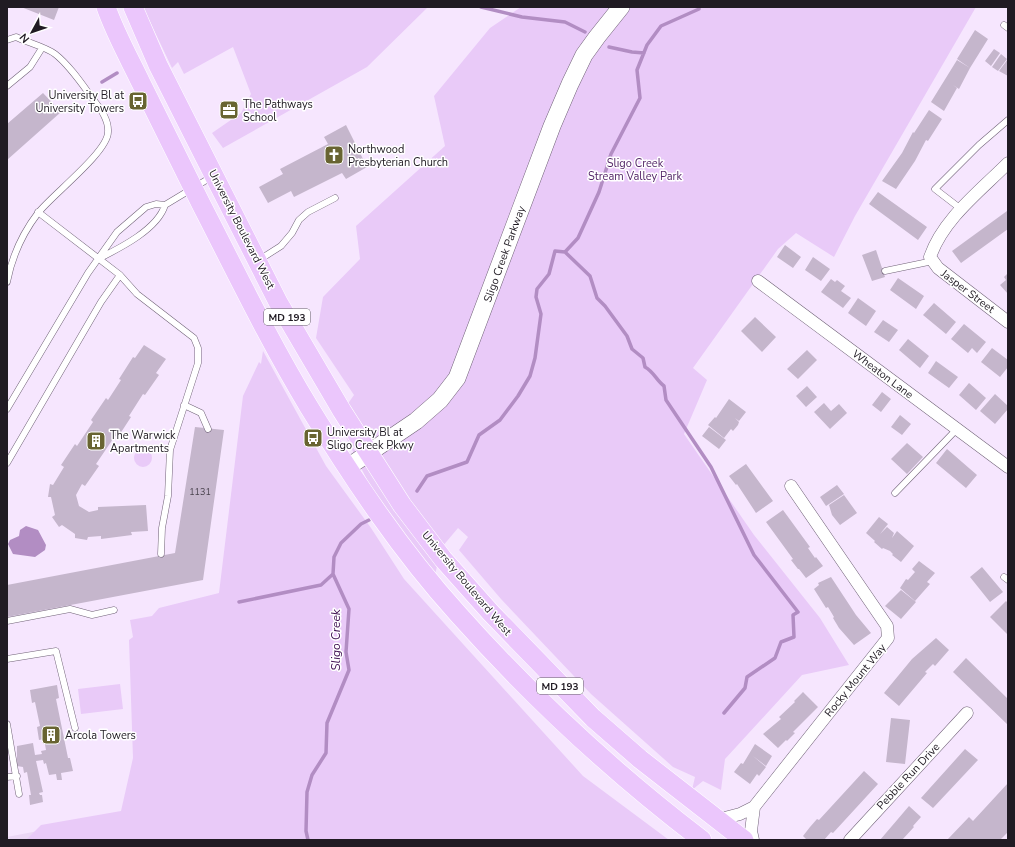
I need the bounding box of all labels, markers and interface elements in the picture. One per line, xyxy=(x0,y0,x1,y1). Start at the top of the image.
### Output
north arrow xyxy=(12,12,52,52)
text: N xyxy=(16,30,33,46)
place label: University Bl at University Towers xyxy=(36,88,124,116)
bus stop icon: University Bl at University Towers xyxy=(127,90,149,112)
place label: The Pathways School xyxy=(243,97,313,125)
office icon: The Pathways School xyxy=(218,99,240,121)
place label: Northwood Presbyterian Church xyxy=(348,142,448,170)
church icon: Northwood Presbyterian Church xyxy=(323,144,345,166)
park label: Sligo Creek Stream Valley Park xyxy=(588,156,682,184)
street label: University Boulevard West xyxy=(205,167,278,292)
street label: Sligo Creek Parkway xyxy=(480,204,529,304)
street label: Jasper Street xyxy=(937,266,998,317)
road number: MD 193 xyxy=(264,309,310,325)
street label: Wheaton Lane xyxy=(849,346,916,402)
place label: University Bl at Sligo Creek Pkwy xyxy=(327,425,414,453)
bus stop icon: University Bl at Sligo Creek Pkwy xyxy=(302,427,324,449)
place label: The Warwick Apartments xyxy=(110,428,176,456)
building icon: The Warwick Apartments xyxy=(85,430,107,452)
house number: 1131 xyxy=(189,486,211,498)
street label: University Boulevard West xyxy=(418,528,515,639)
water label: Sligo Creek xyxy=(328,608,344,671)
street label: Rocky Mount Way xyxy=(821,640,890,720)
road number: MD 193 xyxy=(537,678,583,694)
building icon: Arcola Towers xyxy=(40,724,62,746)
place label: Arcola Towers xyxy=(65,728,136,743)
street label: Pebble Run Drive xyxy=(874,740,943,813)

